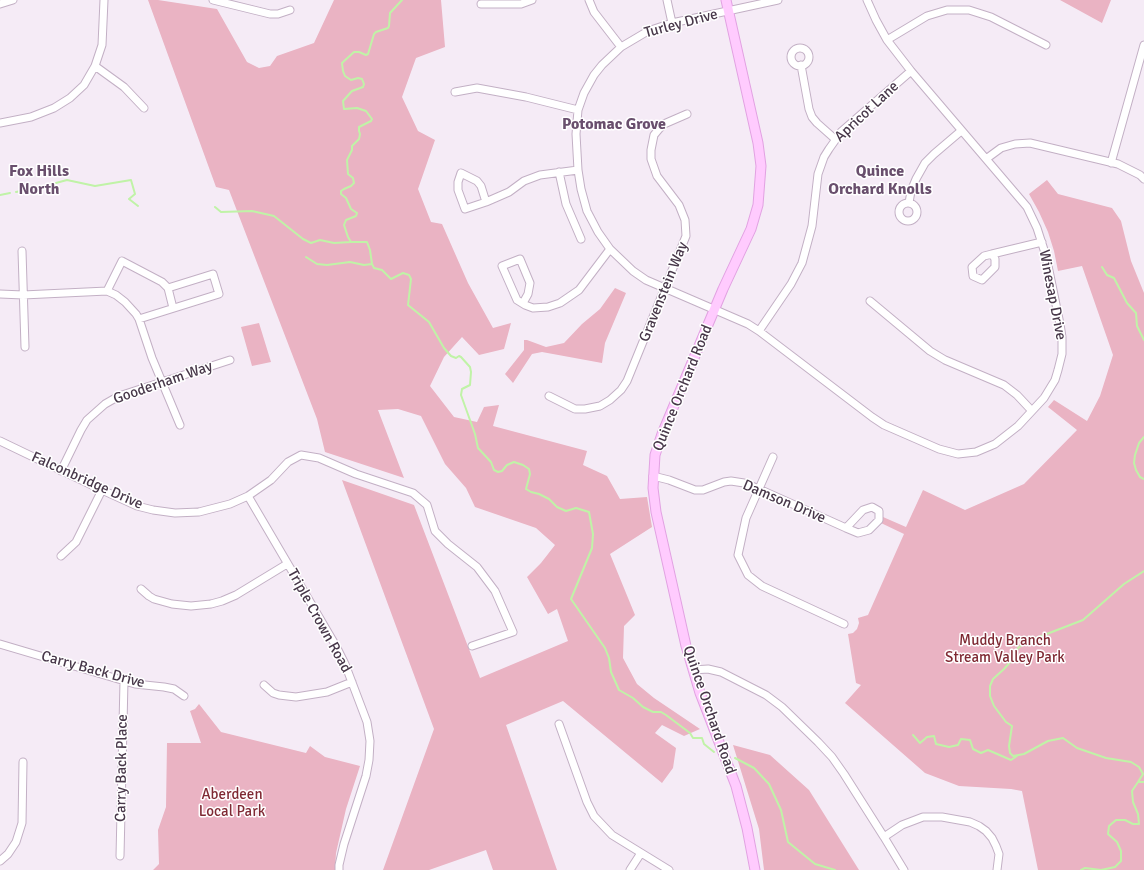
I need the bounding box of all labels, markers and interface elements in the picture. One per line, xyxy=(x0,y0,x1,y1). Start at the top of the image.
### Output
street label: Turley Drive xyxy=(642,6,720,42)
street label: Apricot Lane xyxy=(831,78,903,146)
district label: Potomac Grove xyxy=(562,115,666,135)
district label: Fox Hills North xyxy=(9,162,69,200)
district label: Quince Orchard Knolls xyxy=(828,162,932,200)
street label: Gravenstein Way xyxy=(636,239,692,345)
street label: Winesap Drive xyxy=(1034,248,1070,342)
street label: Quince Orchard Road xyxy=(649,322,717,454)
street label: Gooderham Way xyxy=(111,358,215,408)
street label: Falconbridge Drive xyxy=(28,448,146,514)
street label: Damson Drive xyxy=(740,476,828,528)
street label: Triple Crown Road xyxy=(283,566,355,676)
park label: Muddy Branch Stream Valley Park xyxy=(945,632,1065,667)
street label: Quince Orchard Road xyxy=(679,643,739,777)
street label: Carry Back Drive xyxy=(39,648,147,692)
street label: Carry Back Place xyxy=(112,714,132,822)
park label: Aberdeen Local Park xyxy=(199,786,265,821)

